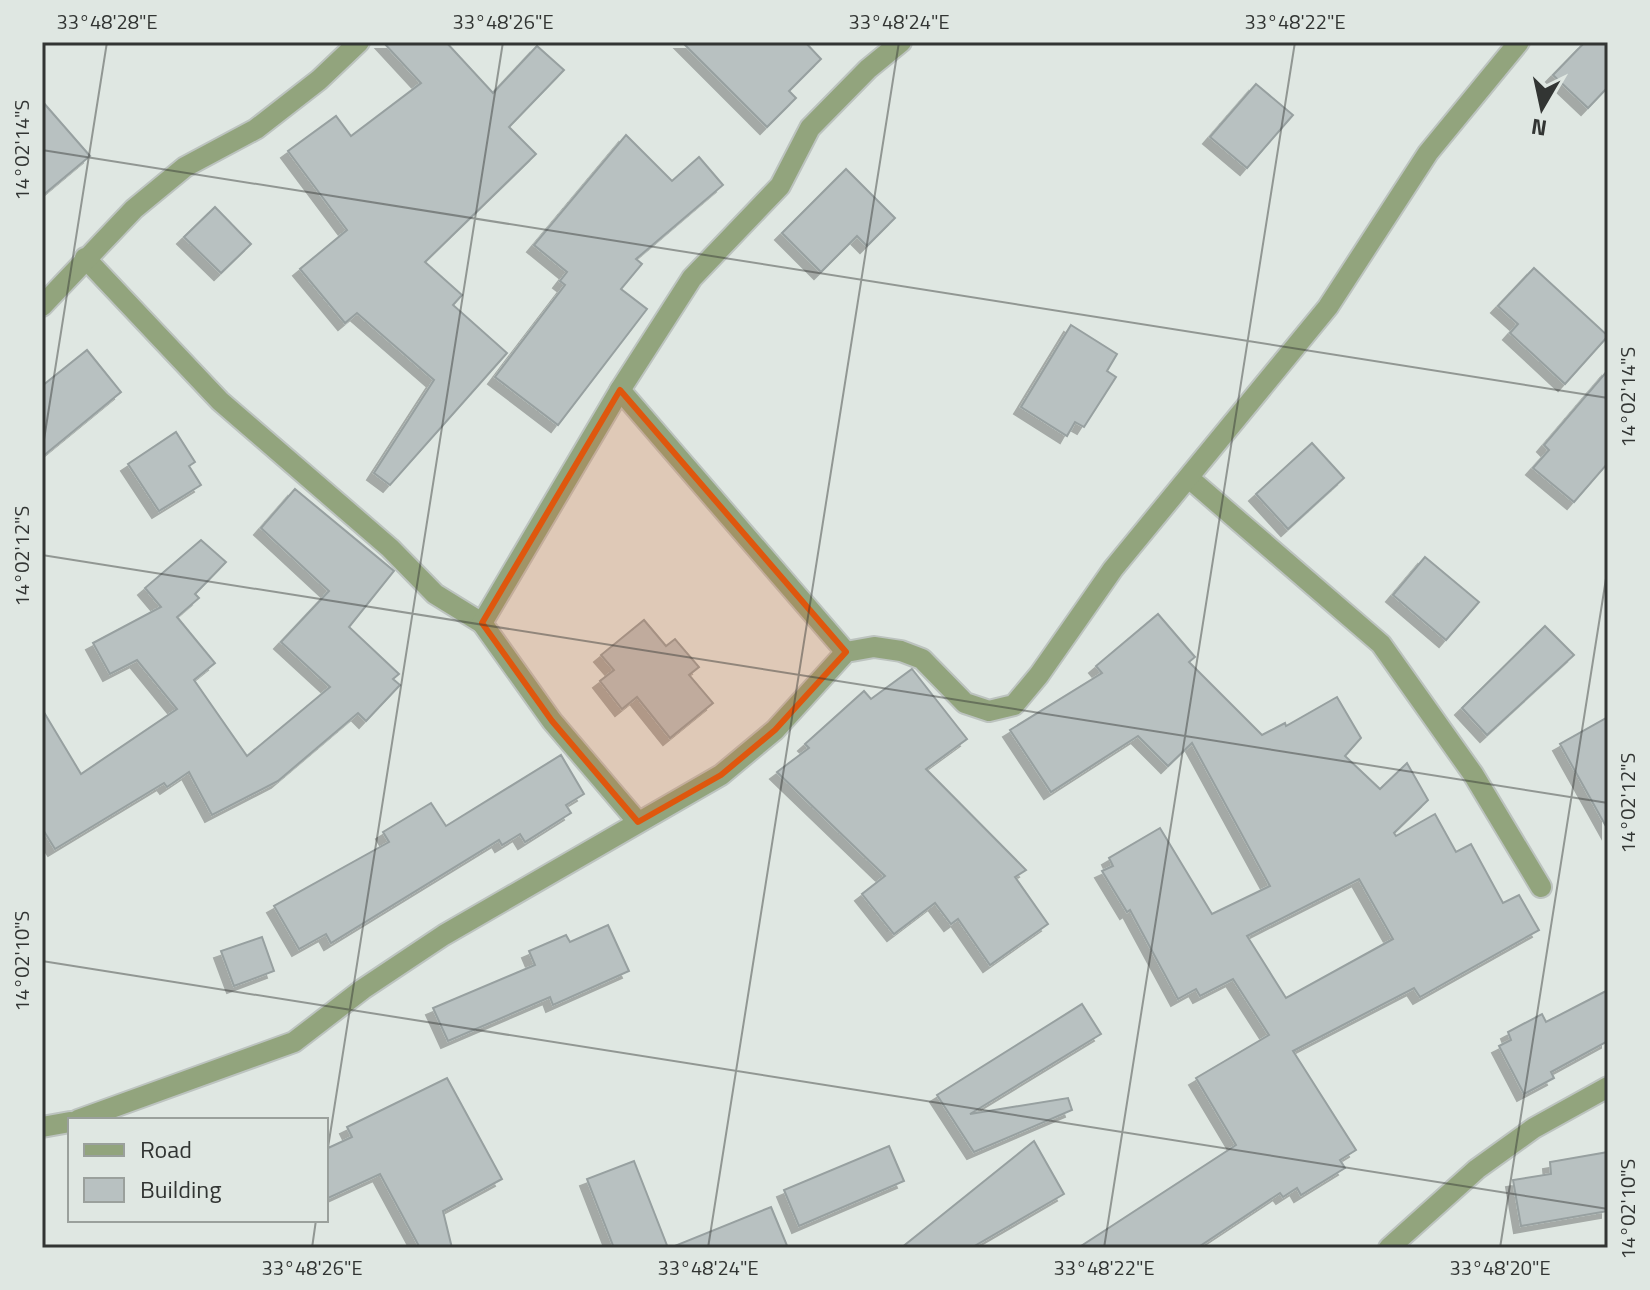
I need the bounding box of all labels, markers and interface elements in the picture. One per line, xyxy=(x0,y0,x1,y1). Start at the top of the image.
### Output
text: 33°48'28"E xyxy=(56,6,158,37)
text: 33°48'26"E xyxy=(452,6,554,37)
text: 33°48'24"E xyxy=(848,6,950,37)
text: 33°48'22"E xyxy=(1244,6,1346,37)
north arrow xyxy=(1502,68,1582,148)
text: 14°02'14"S xyxy=(6,100,37,200)
text: N xyxy=(1529,110,1549,146)
text: 14°02'14"S xyxy=(1612,347,1643,447)
text: 14°02'12"S xyxy=(6,506,37,606)
text: 14°02'12"S xyxy=(1612,753,1643,853)
text: 14°02'10"S xyxy=(6,911,37,1011)
legend xyxy=(68,1118,328,1222)
text: Road xyxy=(140,1131,192,1167)
text: 14°02'10"S xyxy=(1612,1159,1643,1259)
text: Building xyxy=(140,1171,222,1207)
text: 33°48'26"E xyxy=(261,1252,363,1283)
text: 33°48'24"E xyxy=(657,1252,759,1283)
text: 33°48'22"E xyxy=(1053,1252,1155,1283)
text: 33°48'20"E xyxy=(1449,1252,1551,1283)

